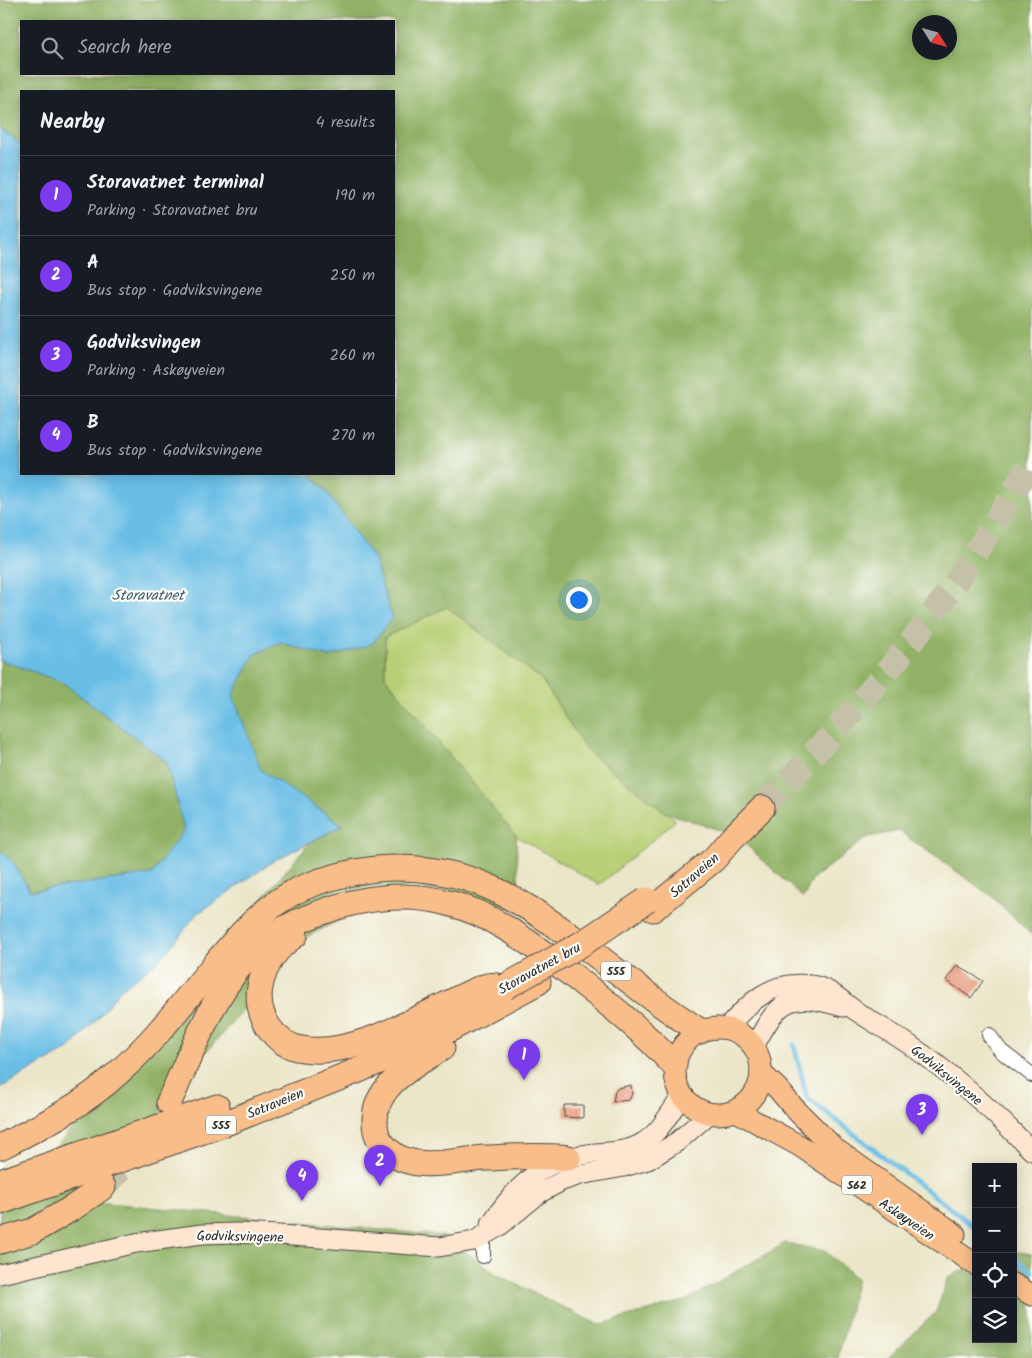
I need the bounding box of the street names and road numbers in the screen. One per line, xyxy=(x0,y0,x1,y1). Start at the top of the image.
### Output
street label: Sotraveien xyxy=(665,848,724,904)
street label: Storavatnet bru xyxy=(494,937,585,1001)
road number: 555 xyxy=(601,961,631,980)
street label: Godviksvingene xyxy=(906,1040,988,1112)
street label: Sotraveien xyxy=(244,1083,307,1125)
road number: 555 xyxy=(206,1116,236,1134)
road number: 562 xyxy=(842,1176,872,1194)
street label: Askøyveien xyxy=(874,1193,939,1247)
street label: Godviksvingene xyxy=(196,1225,284,1249)

